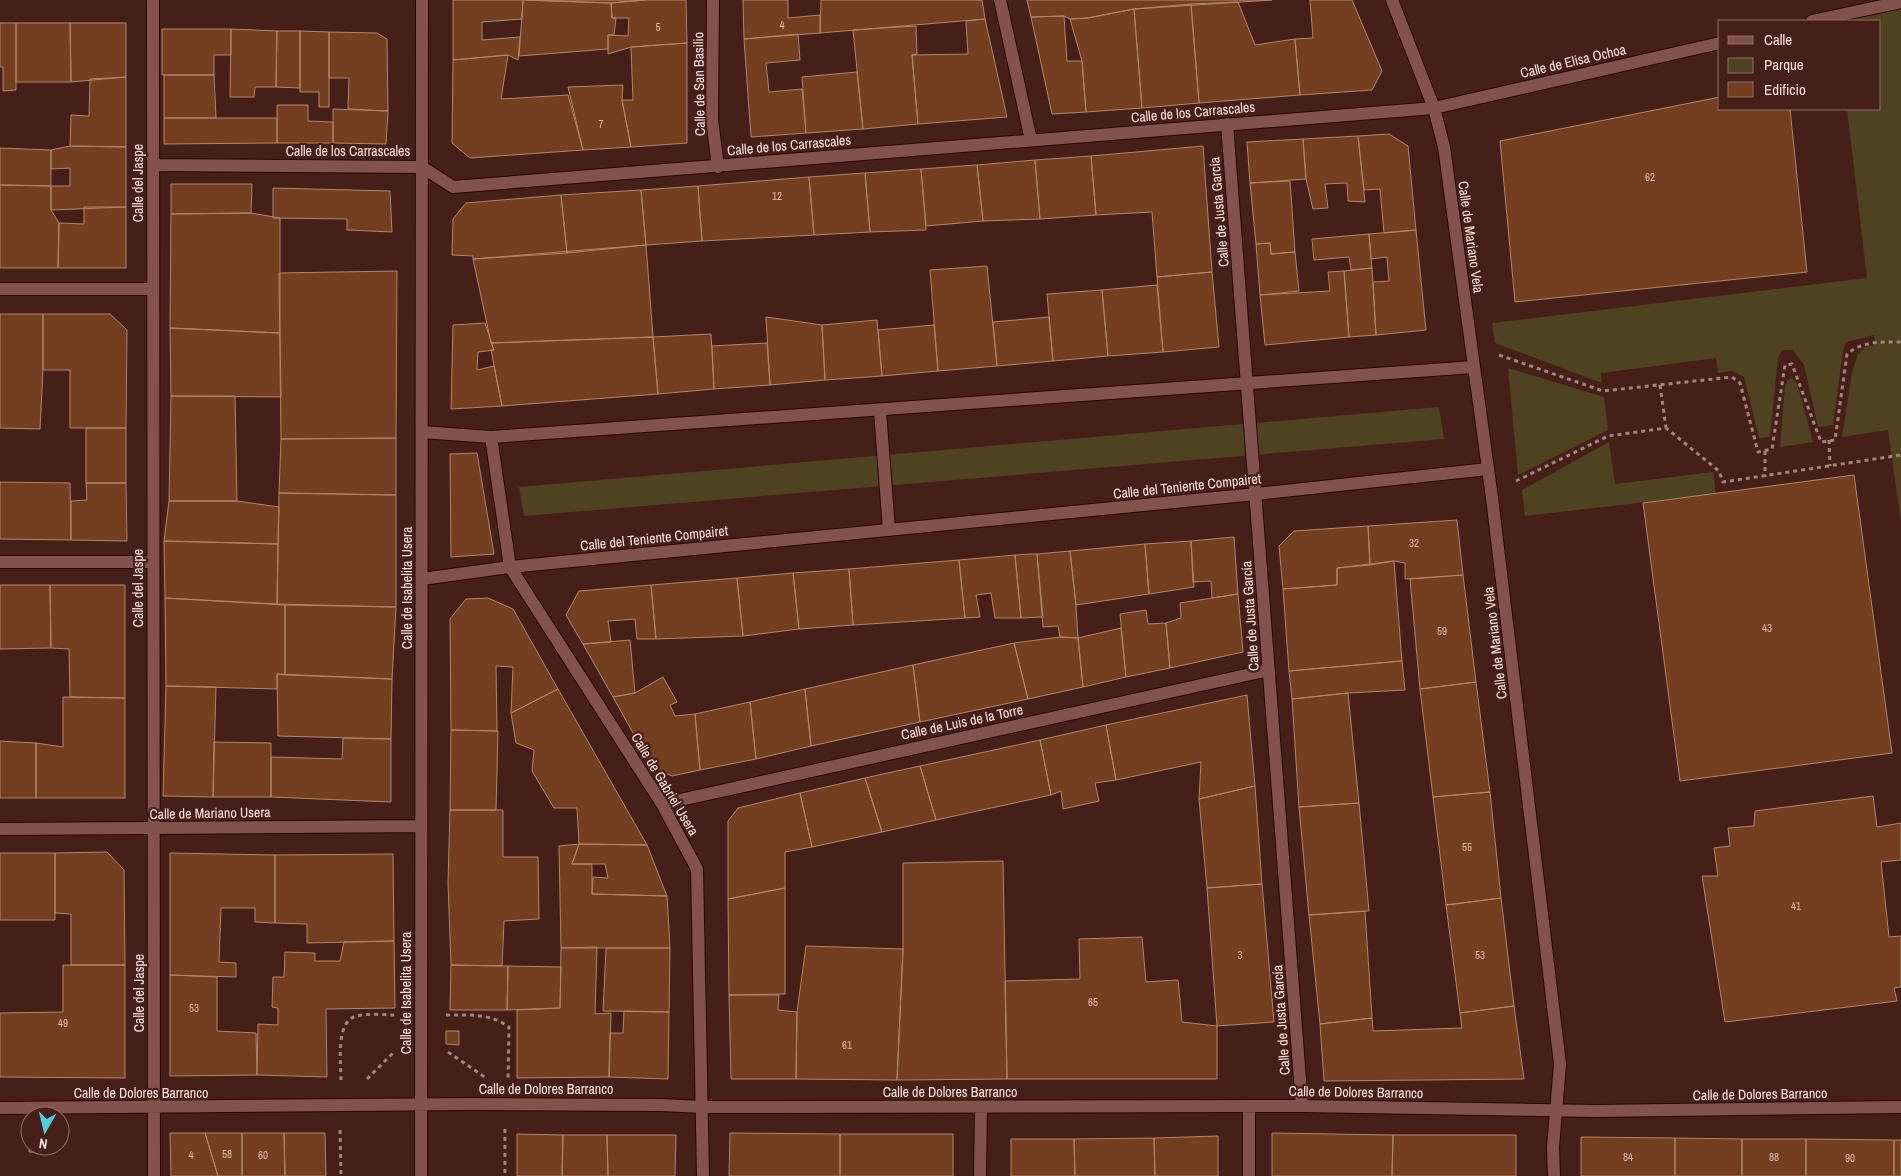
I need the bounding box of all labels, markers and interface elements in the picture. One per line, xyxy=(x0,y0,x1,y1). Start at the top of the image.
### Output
house number: 4 xyxy=(779,18,785,32)
house number: 5 xyxy=(655,20,661,34)
legend xyxy=(1718,20,1881,110)
text: Calle xyxy=(1764,29,1792,50)
street label: Calle de San Basilio xyxy=(689,32,709,136)
street label: Calle de Elisa Ochoa xyxy=(1518,40,1628,82)
text: Parque xyxy=(1764,54,1804,75)
text: Edificio xyxy=(1764,79,1806,100)
street label: Calle de los Carrascales xyxy=(1130,98,1256,126)
house number: 7 xyxy=(598,117,604,131)
street label: Calle de los Carrascales xyxy=(726,131,852,159)
street label: Calle de los Carrascales xyxy=(286,142,410,160)
street label: Calle del Jaspe xyxy=(129,144,147,222)
street label: Calle de Justa García xyxy=(1205,156,1233,268)
house number: 62 xyxy=(1645,170,1655,184)
street label: Calle de Mariano Vela xyxy=(1454,180,1488,295)
house number: 12 xyxy=(772,189,782,203)
street label: Calle del Teniente Compairet xyxy=(1112,469,1262,503)
street label: Calle del Teniente Compairet xyxy=(579,521,729,555)
street label: Calle de Isabelita Usera xyxy=(398,526,416,649)
house number: 32 xyxy=(1409,536,1419,550)
street label: Calle del Jaspe xyxy=(129,549,147,627)
street label: Calle de Justa García xyxy=(1237,560,1263,672)
street label: Calle de Mariano Vela xyxy=(1479,585,1511,700)
house number: 43 xyxy=(1762,621,1772,635)
house number: 59 xyxy=(1437,624,1447,638)
street label: Calle de Luis de la Torre xyxy=(899,700,1025,744)
street label: Calle de Gabriel Usera xyxy=(627,729,703,839)
street label: Calle de Mariano Usera xyxy=(149,803,271,823)
house number: 55 xyxy=(1462,840,1472,854)
house number: 41 xyxy=(1791,899,1801,913)
street label: Calle de Isabelita Usera xyxy=(397,931,415,1054)
house number: 3 xyxy=(1237,948,1243,962)
house number: 53 xyxy=(1475,948,1485,962)
street label: Calle del Jaspe xyxy=(130,954,148,1032)
street label: Calle de Justa García xyxy=(1268,964,1294,1076)
house number: 65 xyxy=(1088,995,1098,1009)
house number: 53 xyxy=(189,1001,199,1015)
house number: 49 xyxy=(58,1016,68,1030)
house number: 61 xyxy=(842,1038,852,1052)
street label: Calle de Dolores Barranco xyxy=(479,1080,613,1098)
street label: Calle de Dolores Barranco xyxy=(1289,1082,1423,1102)
street label: Calle de Dolores Barranco xyxy=(883,1083,1017,1101)
street label: Calle de Dolores Barranco xyxy=(74,1084,208,1102)
street label: Calle de Dolores Barranco xyxy=(1693,1084,1827,1104)
north arrow xyxy=(20,1106,70,1156)
text: N xyxy=(38,1134,49,1153)
house number: 58 xyxy=(222,1147,232,1161)
house number: 4 xyxy=(188,1148,194,1162)
house number: 60 xyxy=(258,1148,268,1162)
house number: 84 xyxy=(1623,1150,1633,1164)
house number: 88 xyxy=(1769,1150,1779,1164)
house number: 90 xyxy=(1845,1151,1855,1165)

